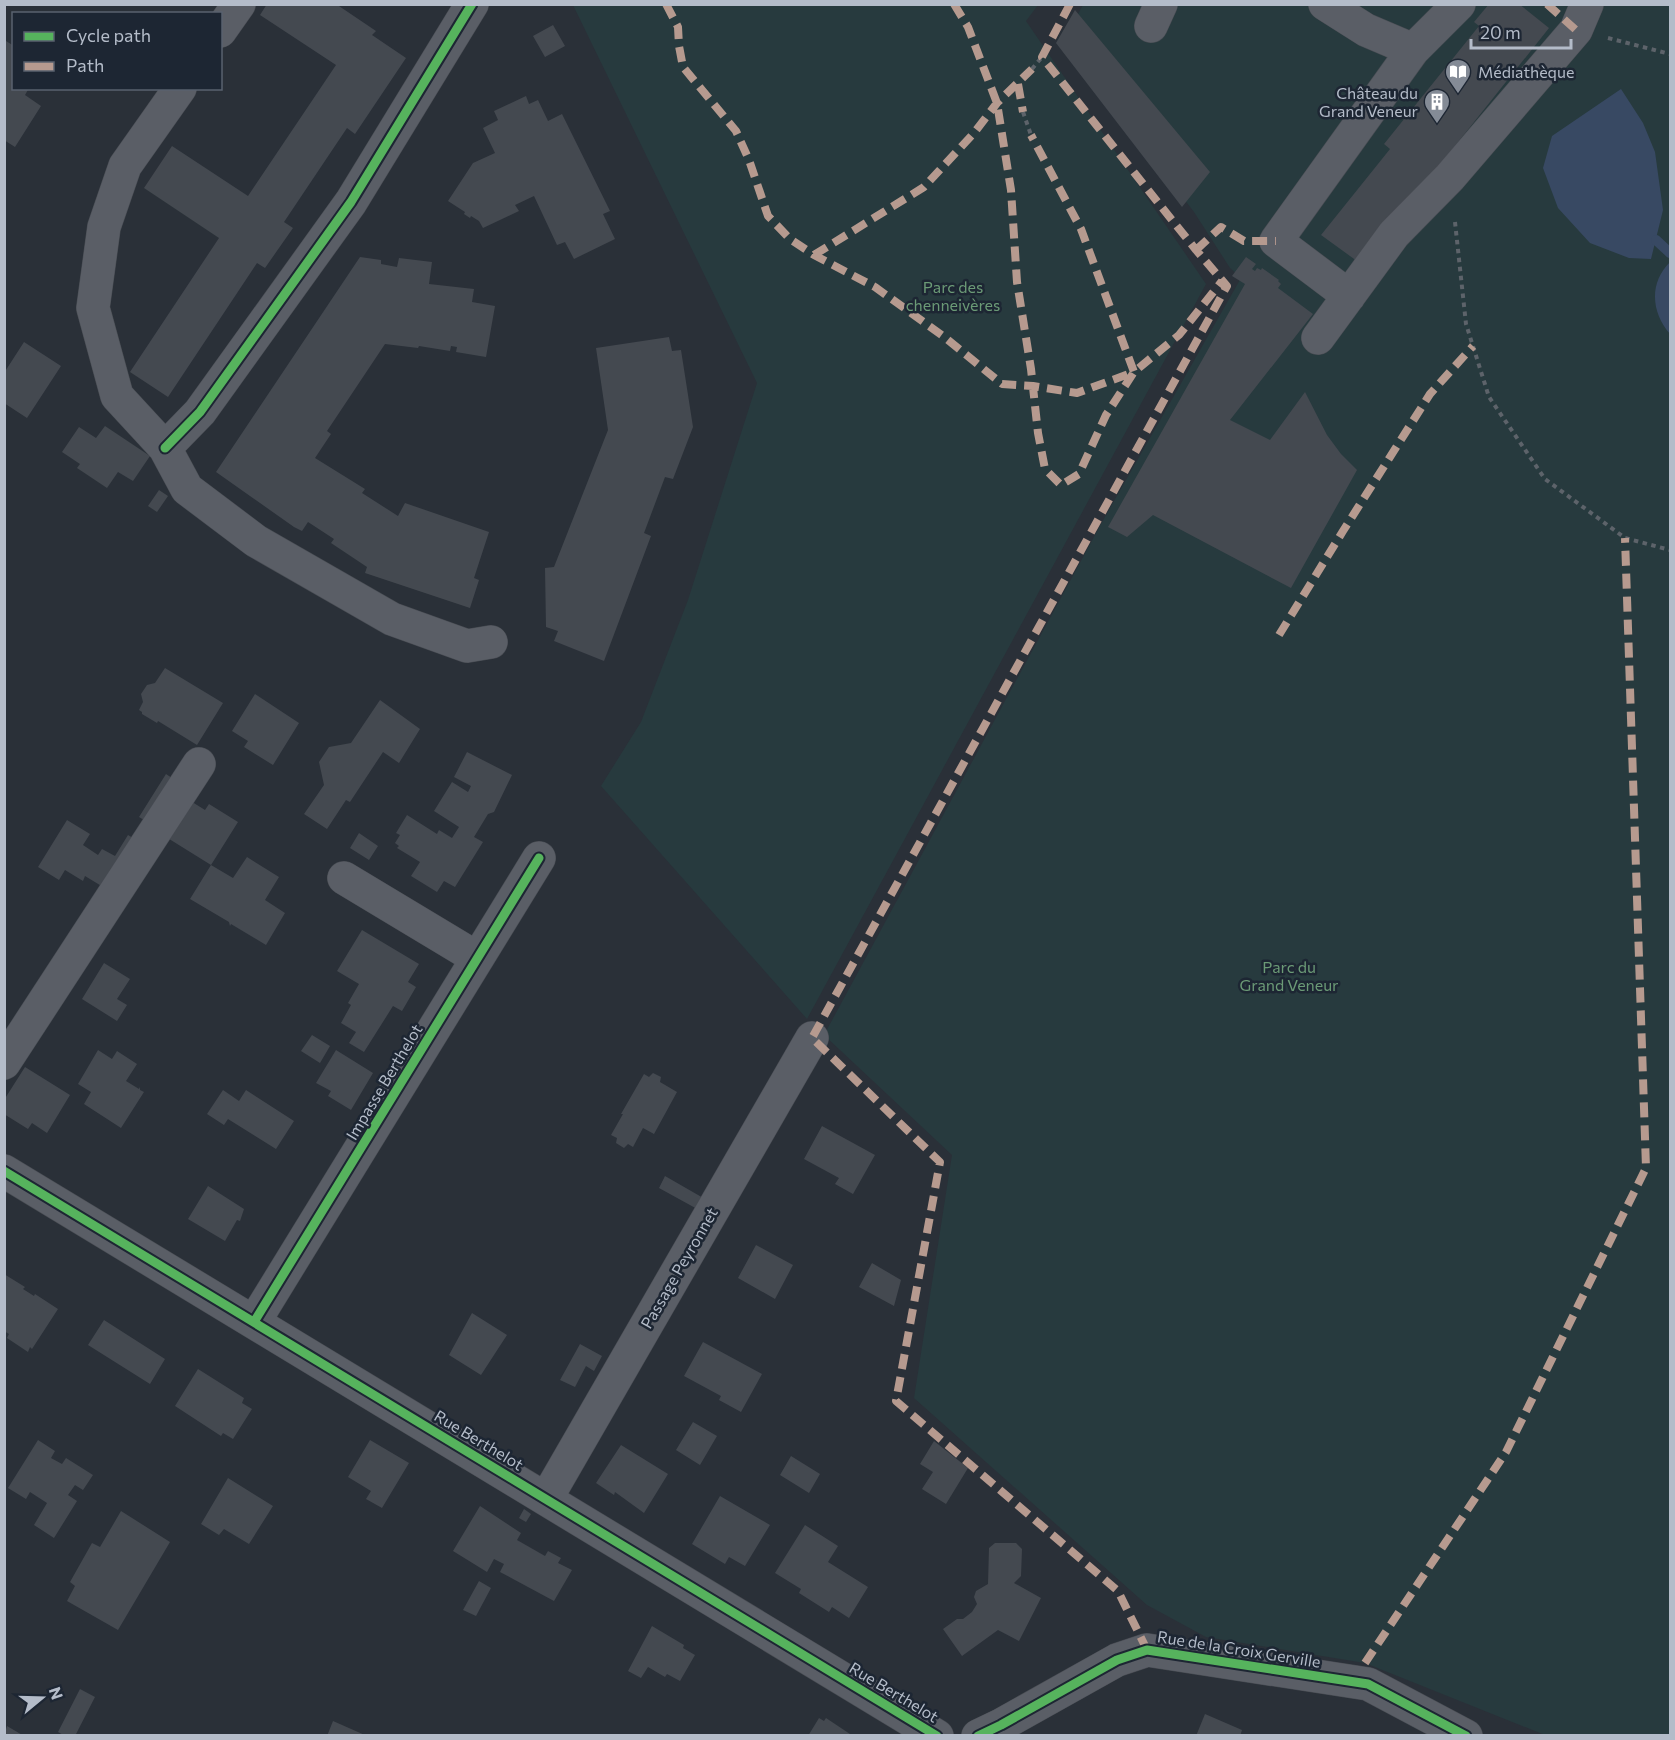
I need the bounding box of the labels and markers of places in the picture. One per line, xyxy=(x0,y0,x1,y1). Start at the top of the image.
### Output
library icon: Médiathèque xyxy=(1443,57,1473,95)
place label: Médiathèque xyxy=(1478,62,1574,81)
place label: Château du Grand Veneur xyxy=(1319,83,1419,120)
building icon: Château du Grand Veneur xyxy=(1422,87,1452,125)

